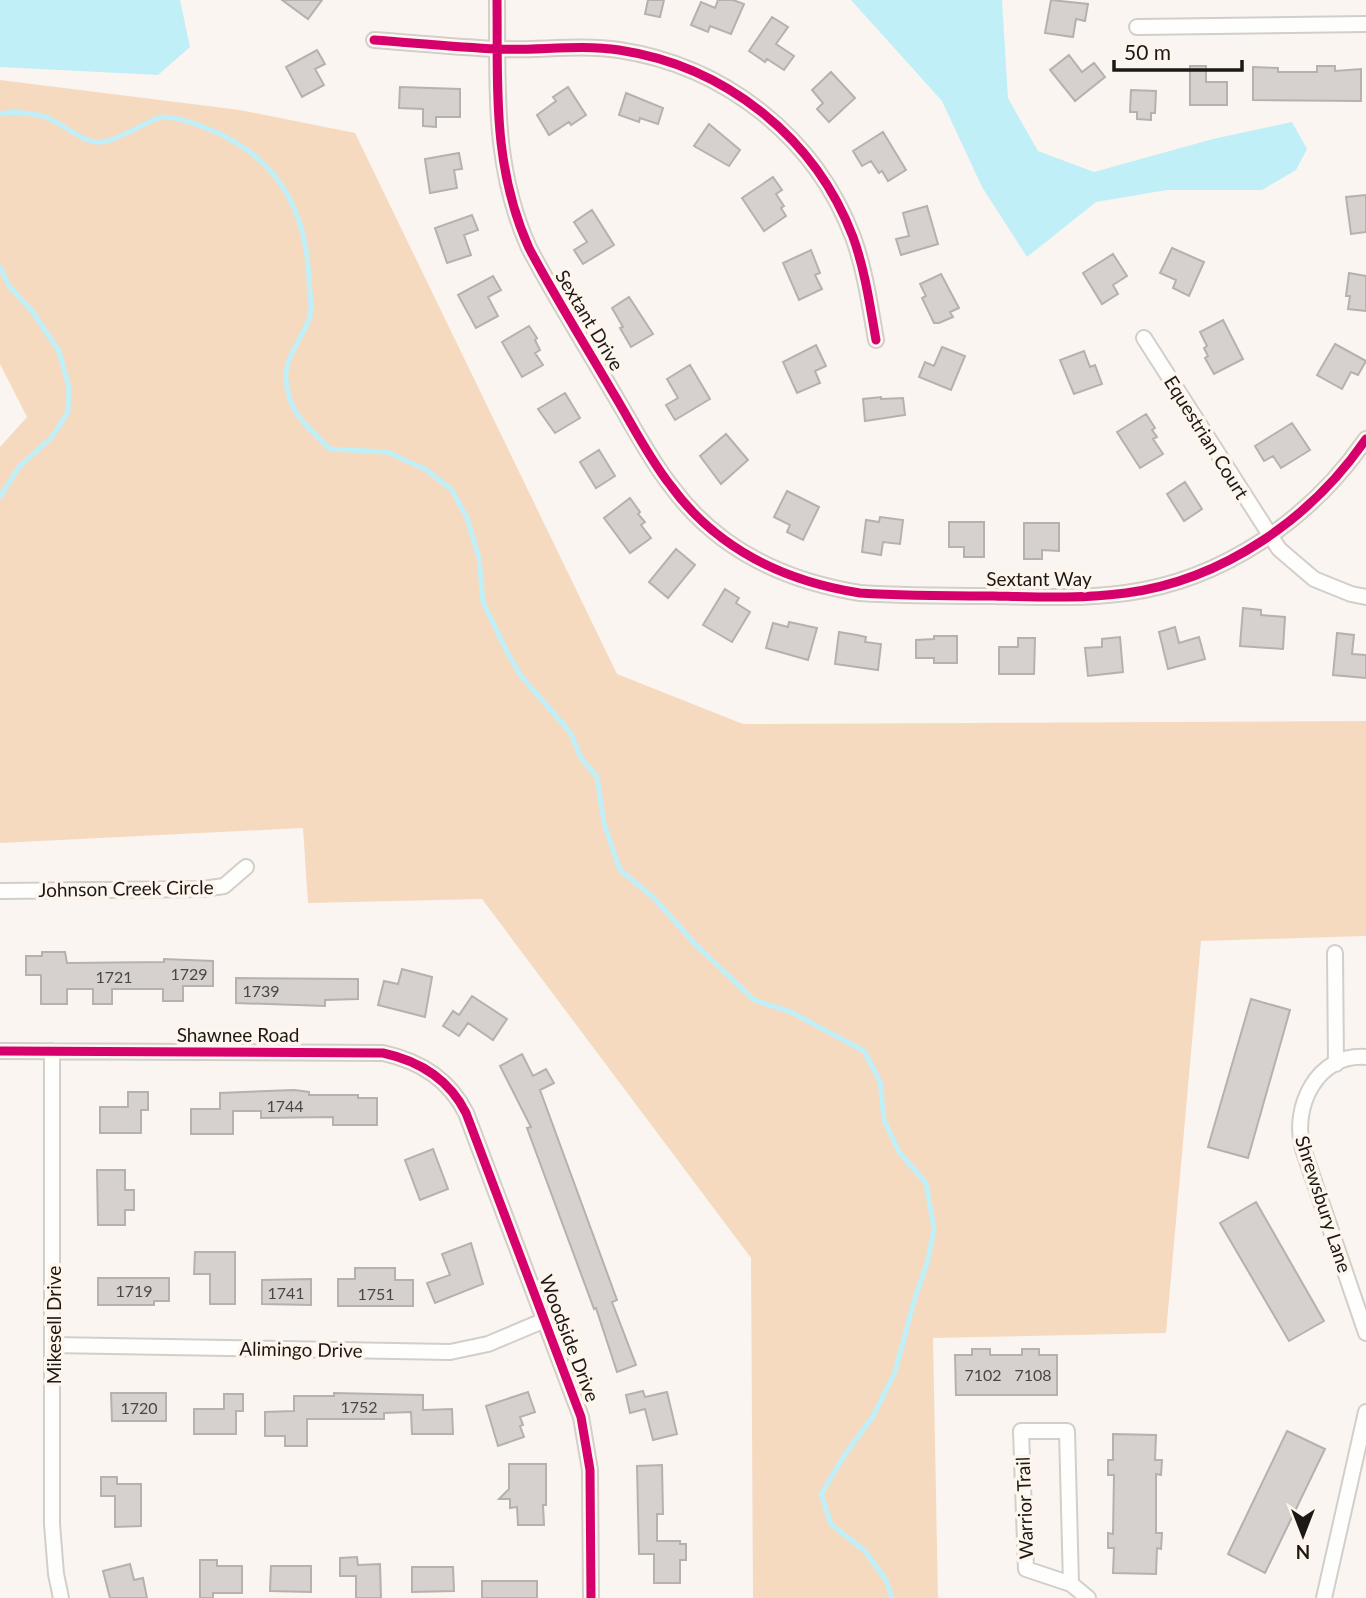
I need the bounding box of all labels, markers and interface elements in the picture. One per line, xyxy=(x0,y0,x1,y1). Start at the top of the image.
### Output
scale bar xyxy=(1114,28,1242,72)
text: 50 m xyxy=(1124,39,1171,64)
street label: Sextant Drive xyxy=(551,266,629,374)
street label: Equestrian Court xyxy=(1160,371,1254,503)
street label: Sextant Way xyxy=(986,567,1092,590)
street label: Johnson Creek Circle xyxy=(38,875,214,901)
house number: 1729 xyxy=(170,964,208,983)
house number: 1721 xyxy=(95,967,133,986)
house number: 1739 xyxy=(242,981,280,1000)
street label: Shawnee Road xyxy=(177,1023,299,1046)
house number: 1744 xyxy=(266,1096,304,1115)
street label: Shrewsbury Lane xyxy=(1291,1133,1357,1275)
street label: Mikesell Drive xyxy=(42,1266,65,1384)
street label: Woodside Drive xyxy=(535,1271,605,1405)
house number: 1719 xyxy=(115,1281,153,1300)
house number: 1741 xyxy=(267,1283,305,1302)
house number: 1751 xyxy=(357,1284,395,1303)
street label: Alimingo Drive xyxy=(239,1336,363,1362)
house number: 7102 xyxy=(964,1365,1002,1384)
house number: 7108 xyxy=(1014,1365,1052,1384)
house number: 1752 xyxy=(340,1397,378,1416)
house number: 1720 xyxy=(120,1398,158,1417)
street label: Warrior Trail xyxy=(1011,1456,1037,1560)
north arrow xyxy=(1268,1500,1338,1570)
text: N xyxy=(1296,1541,1310,1564)

